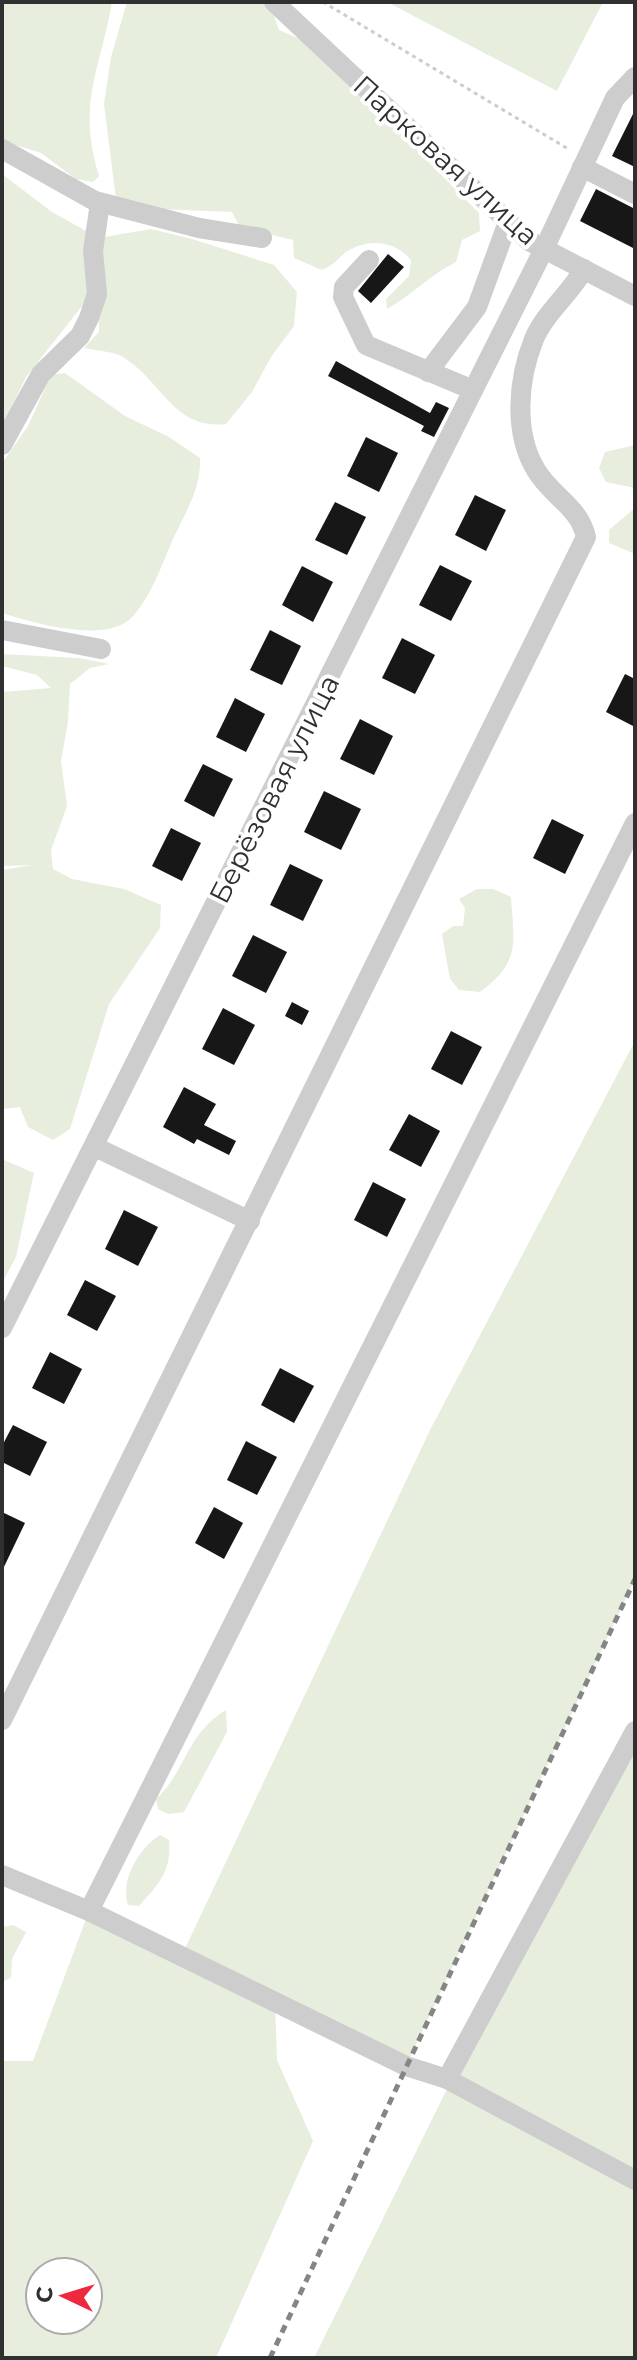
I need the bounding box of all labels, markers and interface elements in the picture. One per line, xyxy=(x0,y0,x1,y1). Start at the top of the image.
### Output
street label: Парковая улица xyxy=(346,68,546,252)
street label: Берёзовая улица xyxy=(202,669,346,909)
north arrow xyxy=(24,2256,104,2336)
text: С xyxy=(31,2286,59,2304)

